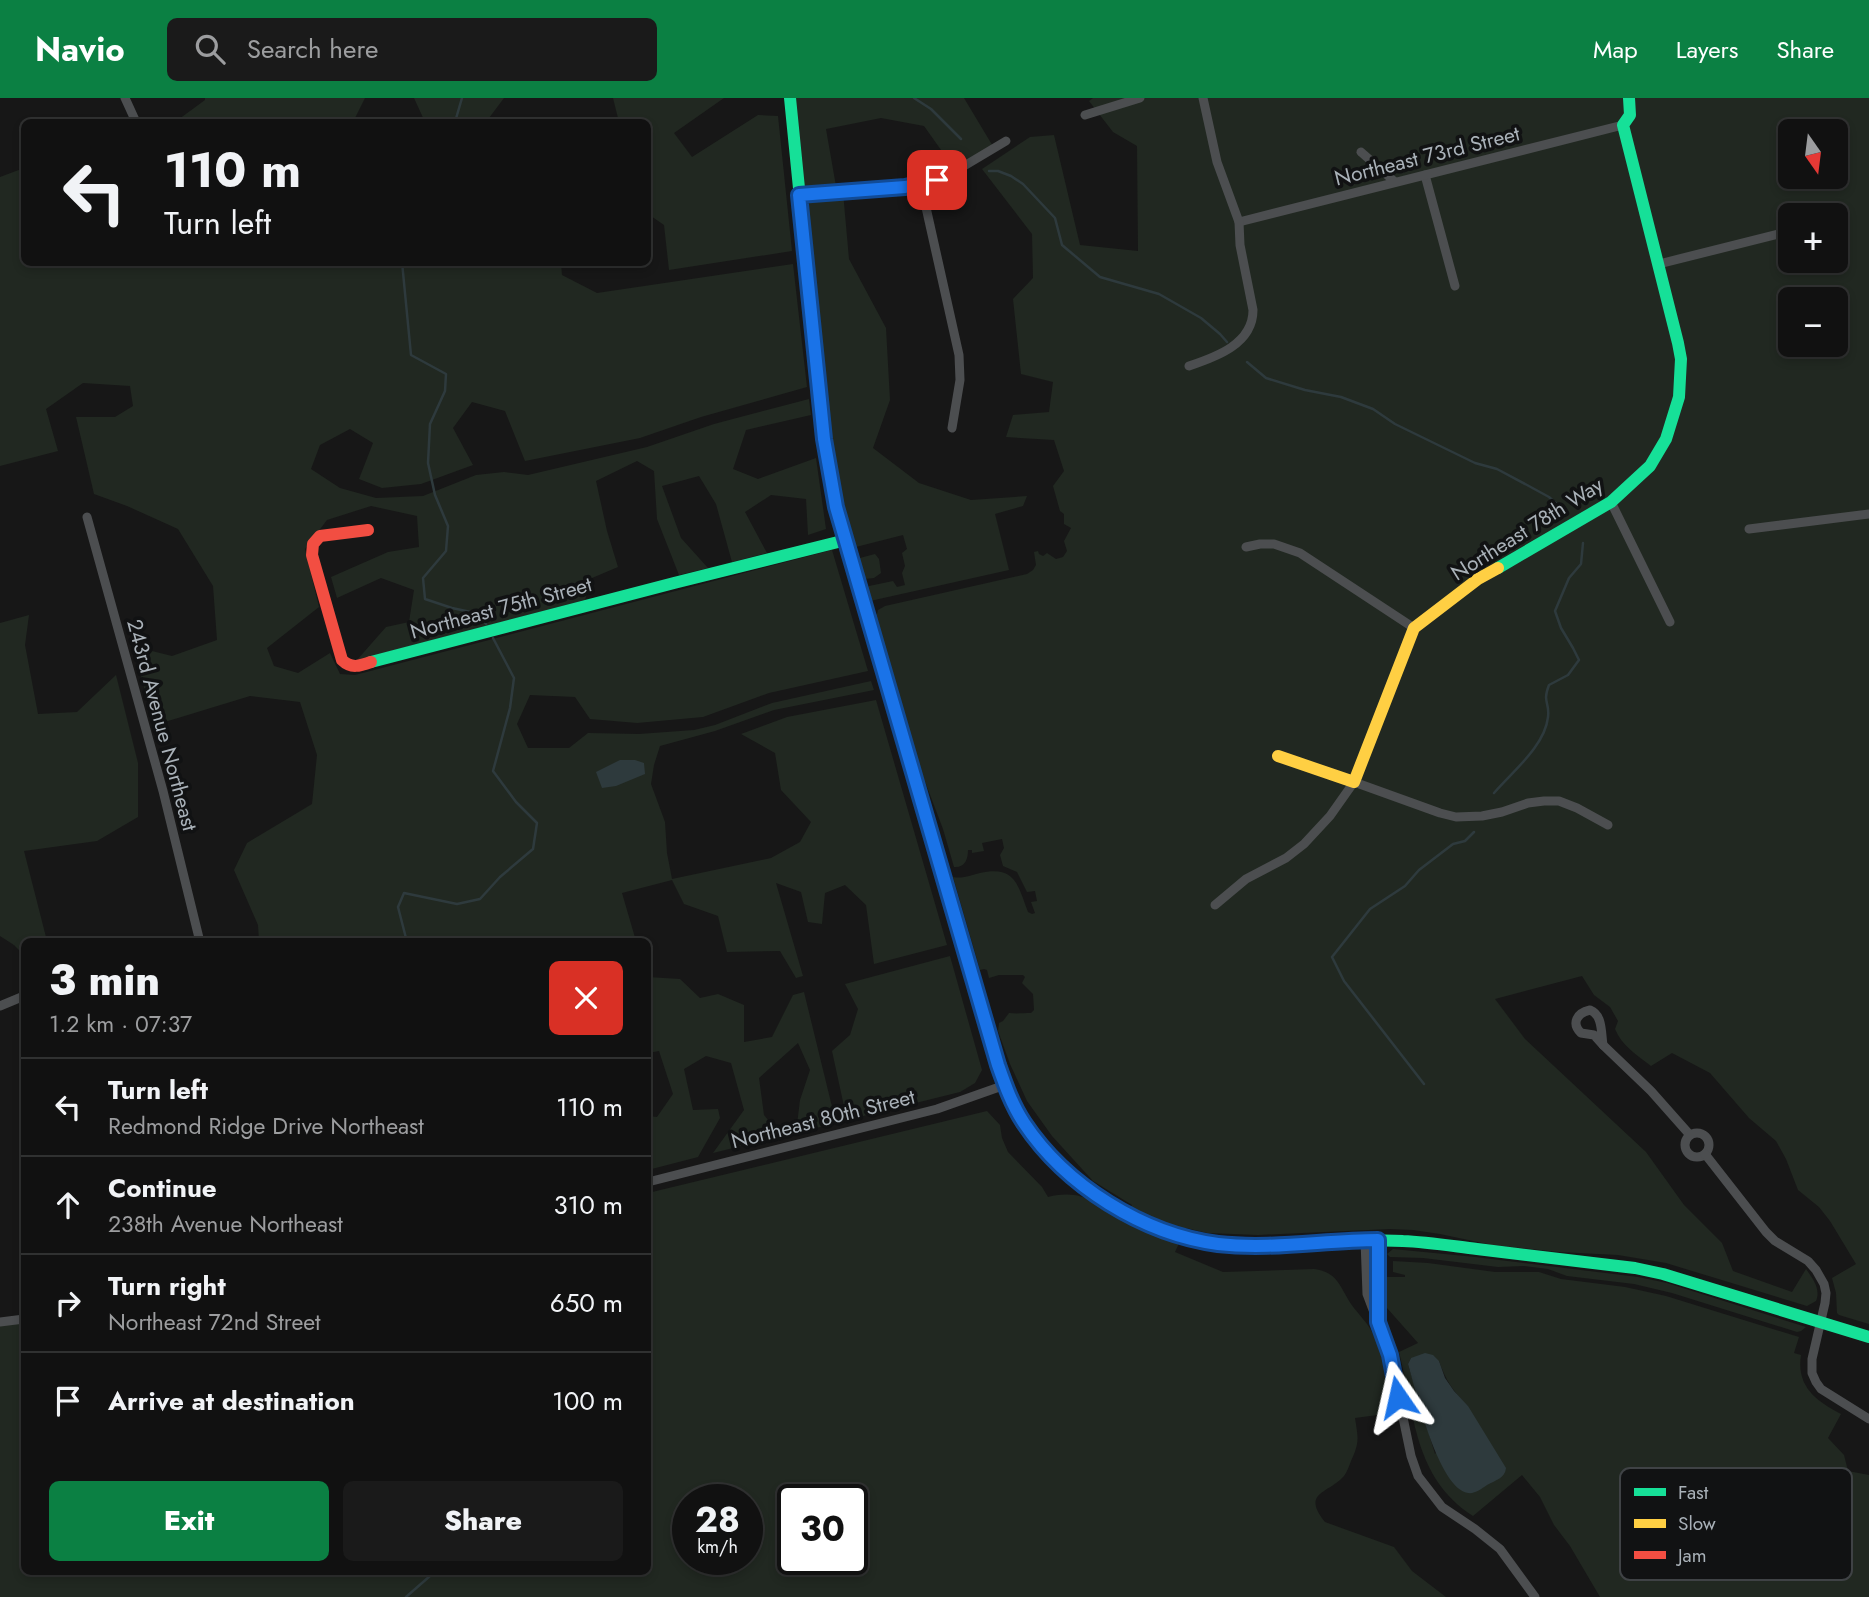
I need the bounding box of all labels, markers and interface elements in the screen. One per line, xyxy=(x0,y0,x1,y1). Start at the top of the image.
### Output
search box xyxy=(167,18,657,81)
text: Navio xyxy=(35,26,125,73)
icon: search xyxy=(191,30,229,68)
text: Search here xyxy=(247,30,378,68)
text: Map xyxy=(1593,32,1638,67)
text: Layers xyxy=(1676,32,1738,67)
text: Share xyxy=(1776,32,1834,67)
street label: Northeast 73rd Street xyxy=(1331,118,1523,194)
north arrow xyxy=(1778,119,1848,189)
map controls xyxy=(1778,119,1848,357)
text: 110 m xyxy=(164,135,301,205)
icon: left xyxy=(49,147,140,238)
pin xyxy=(907,150,967,210)
icon: arrive xyxy=(918,161,956,199)
text: Turn left xyxy=(164,200,271,246)
button: + xyxy=(1778,203,1848,273)
button: − xyxy=(1778,287,1848,357)
street label: Northeast 78th Way xyxy=(1445,470,1610,588)
street label: Northeast 75th Street xyxy=(407,569,595,647)
street label: 243rd Avenue Northeast xyxy=(119,616,205,834)
text: 3 min xyxy=(49,950,160,1011)
button: close xyxy=(549,961,623,1035)
text: 1.2 km · 07:37 xyxy=(49,1007,192,1041)
text: Turn left xyxy=(108,1071,208,1109)
street label: Northeast 80th Street xyxy=(728,1082,918,1156)
icon: left xyxy=(49,1088,87,1126)
text: 110 m xyxy=(556,1088,623,1126)
text: Redmond Ridge Drive Northeast xyxy=(108,1109,424,1143)
text: Continue xyxy=(108,1169,217,1207)
icon: ahead xyxy=(49,1186,87,1224)
text: 310 m xyxy=(553,1186,623,1224)
text: 238th Avenue Northeast xyxy=(108,1207,343,1241)
text: Turn right xyxy=(108,1267,226,1305)
icon: right xyxy=(49,1284,87,1322)
text: 650 m xyxy=(550,1284,623,1322)
text: Northeast 72nd Street xyxy=(108,1305,321,1339)
position arrow xyxy=(1361,1360,1435,1434)
icon: arrive xyxy=(49,1382,87,1420)
text: Arrive at destination xyxy=(108,1382,355,1420)
text: 100 m xyxy=(552,1382,623,1420)
legend xyxy=(1620,1468,1852,1580)
text: Fast xyxy=(1678,1479,1709,1506)
button: Exit xyxy=(49,1481,329,1561)
button: Share xyxy=(343,1481,623,1561)
speed limit sign: 30 xyxy=(777,1484,868,1575)
text: 28 xyxy=(695,1495,740,1545)
text: Slow xyxy=(1678,1510,1716,1537)
text: km/h xyxy=(697,1534,738,1560)
text: Jam xyxy=(1675,1542,1707,1569)

